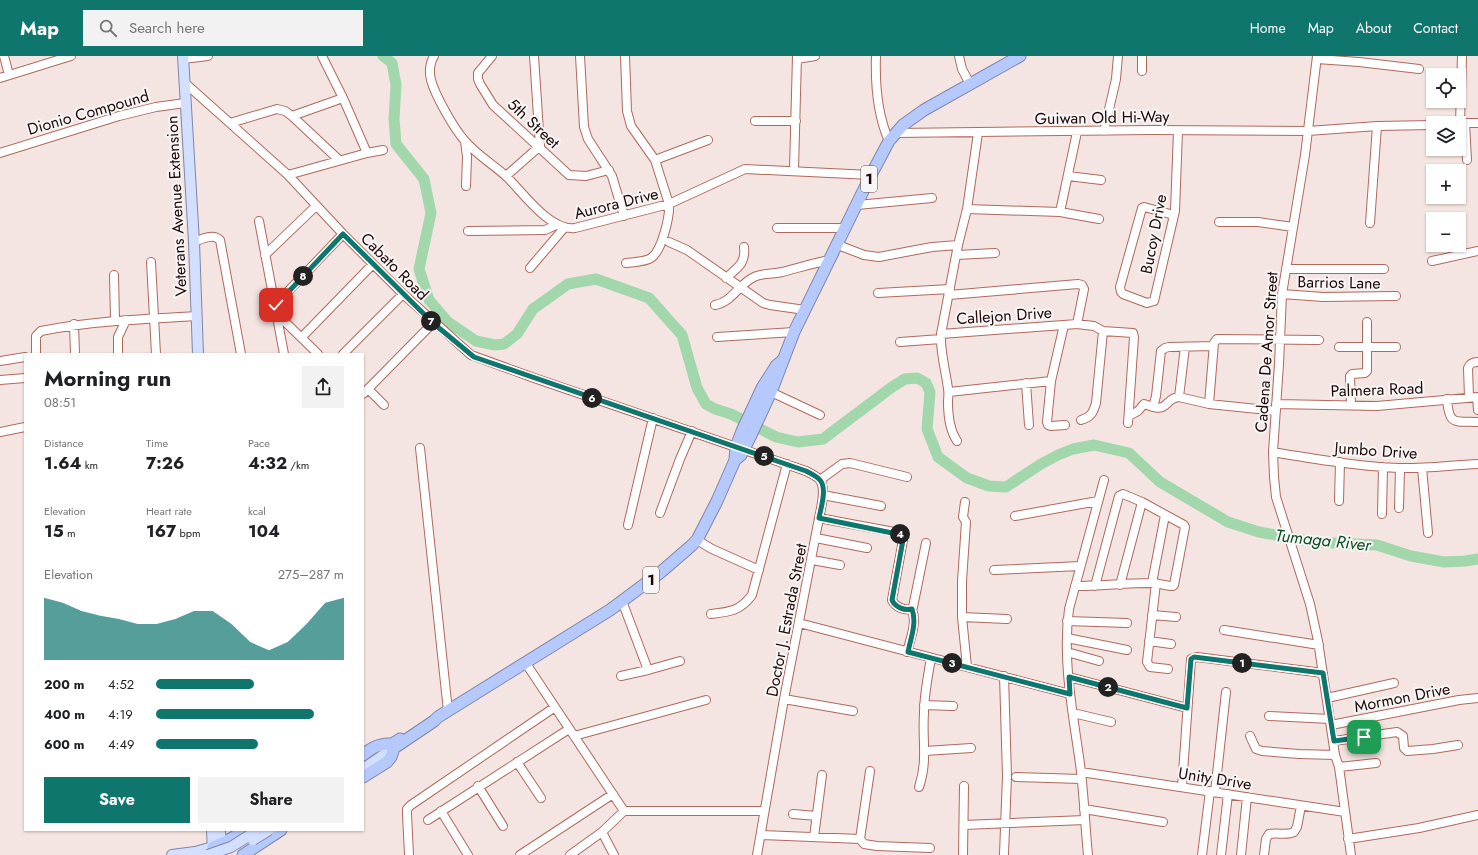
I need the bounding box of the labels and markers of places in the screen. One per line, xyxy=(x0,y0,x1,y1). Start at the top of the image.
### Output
pin: 8 xyxy=(293,266,313,286)
pin xyxy=(259,288,293,322)
pin: 7 xyxy=(421,311,441,331)
pin: 6 xyxy=(582,388,602,408)
pin: 5 xyxy=(754,446,774,466)
pin: 4 xyxy=(890,524,910,544)
pin: 3 xyxy=(942,653,962,673)
pin: 1 xyxy=(1232,653,1252,673)
pin: 2 xyxy=(1098,677,1118,697)
pin xyxy=(1347,720,1381,754)

